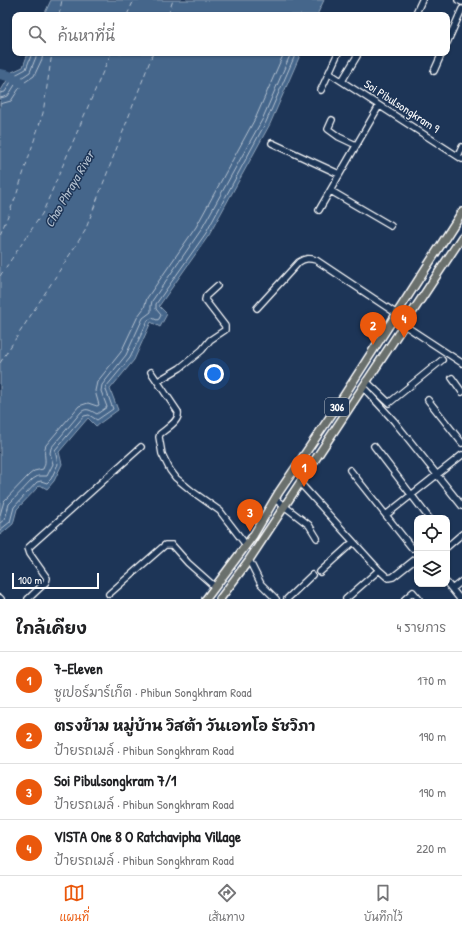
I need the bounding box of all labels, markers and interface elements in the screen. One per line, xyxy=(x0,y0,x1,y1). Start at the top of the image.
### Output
search box xyxy=(12,12,450,56)
icon: search xyxy=(26,23,48,45)
text: ค้นหาที่นี่ xyxy=(58,25,115,46)
street label: Soi Pibulsongkram 9 xyxy=(361,75,444,137)
water label: Chao Phraya River xyxy=(40,146,99,231)
pin: 4 xyxy=(391,305,417,338)
pin: 2 xyxy=(360,312,386,345)
your location xyxy=(204,364,224,384)
road number: 306 xyxy=(325,398,349,416)
pin: 1 xyxy=(291,454,317,487)
pin: 3 xyxy=(237,499,263,532)
map controls xyxy=(414,515,450,587)
button: locate xyxy=(414,515,450,551)
button: layers xyxy=(414,551,450,587)
scale bar xyxy=(12,571,99,590)
text: 100 m xyxy=(18,573,42,587)
text: ใกล้เคียง xyxy=(16,616,87,639)
text: 4 รายการ xyxy=(396,618,446,636)
text: 7-Eleven xyxy=(54,658,103,679)
text: 1 xyxy=(27,671,31,689)
text: 170 m xyxy=(417,671,446,689)
text: ซูเปอร์มาร์เก็ต · Phibun Songkhram Road xyxy=(54,683,251,701)
text: ตรงข้าม หมู่บ้าน วิสต้า วันเอทโอ รัชวิภา xyxy=(54,715,315,736)
text: 2 xyxy=(26,727,32,745)
text: 190 m xyxy=(419,727,446,745)
text: ป้ายรถเมล์ · Phibun Songkhram Road xyxy=(54,741,234,759)
text: Soi Pibulsongkram 7/1 xyxy=(54,770,177,791)
text: 3 xyxy=(26,783,32,801)
text: 190 m xyxy=(419,783,446,801)
text: ป้ายรถเมล์ · Phibun Songkhram Road xyxy=(54,795,234,813)
text: VISTA One 8 O Ratchavipha Village xyxy=(54,826,241,847)
text: 4 xyxy=(27,839,31,857)
text: 220 m xyxy=(416,839,446,857)
text: ป้ายรถเมล์ · Phibun Songkhram Road xyxy=(54,851,234,869)
tab: แผนที่ xyxy=(60,882,89,925)
tab: เส้นทาง xyxy=(208,882,245,925)
tab: บันทึกไว้ xyxy=(364,882,402,925)

